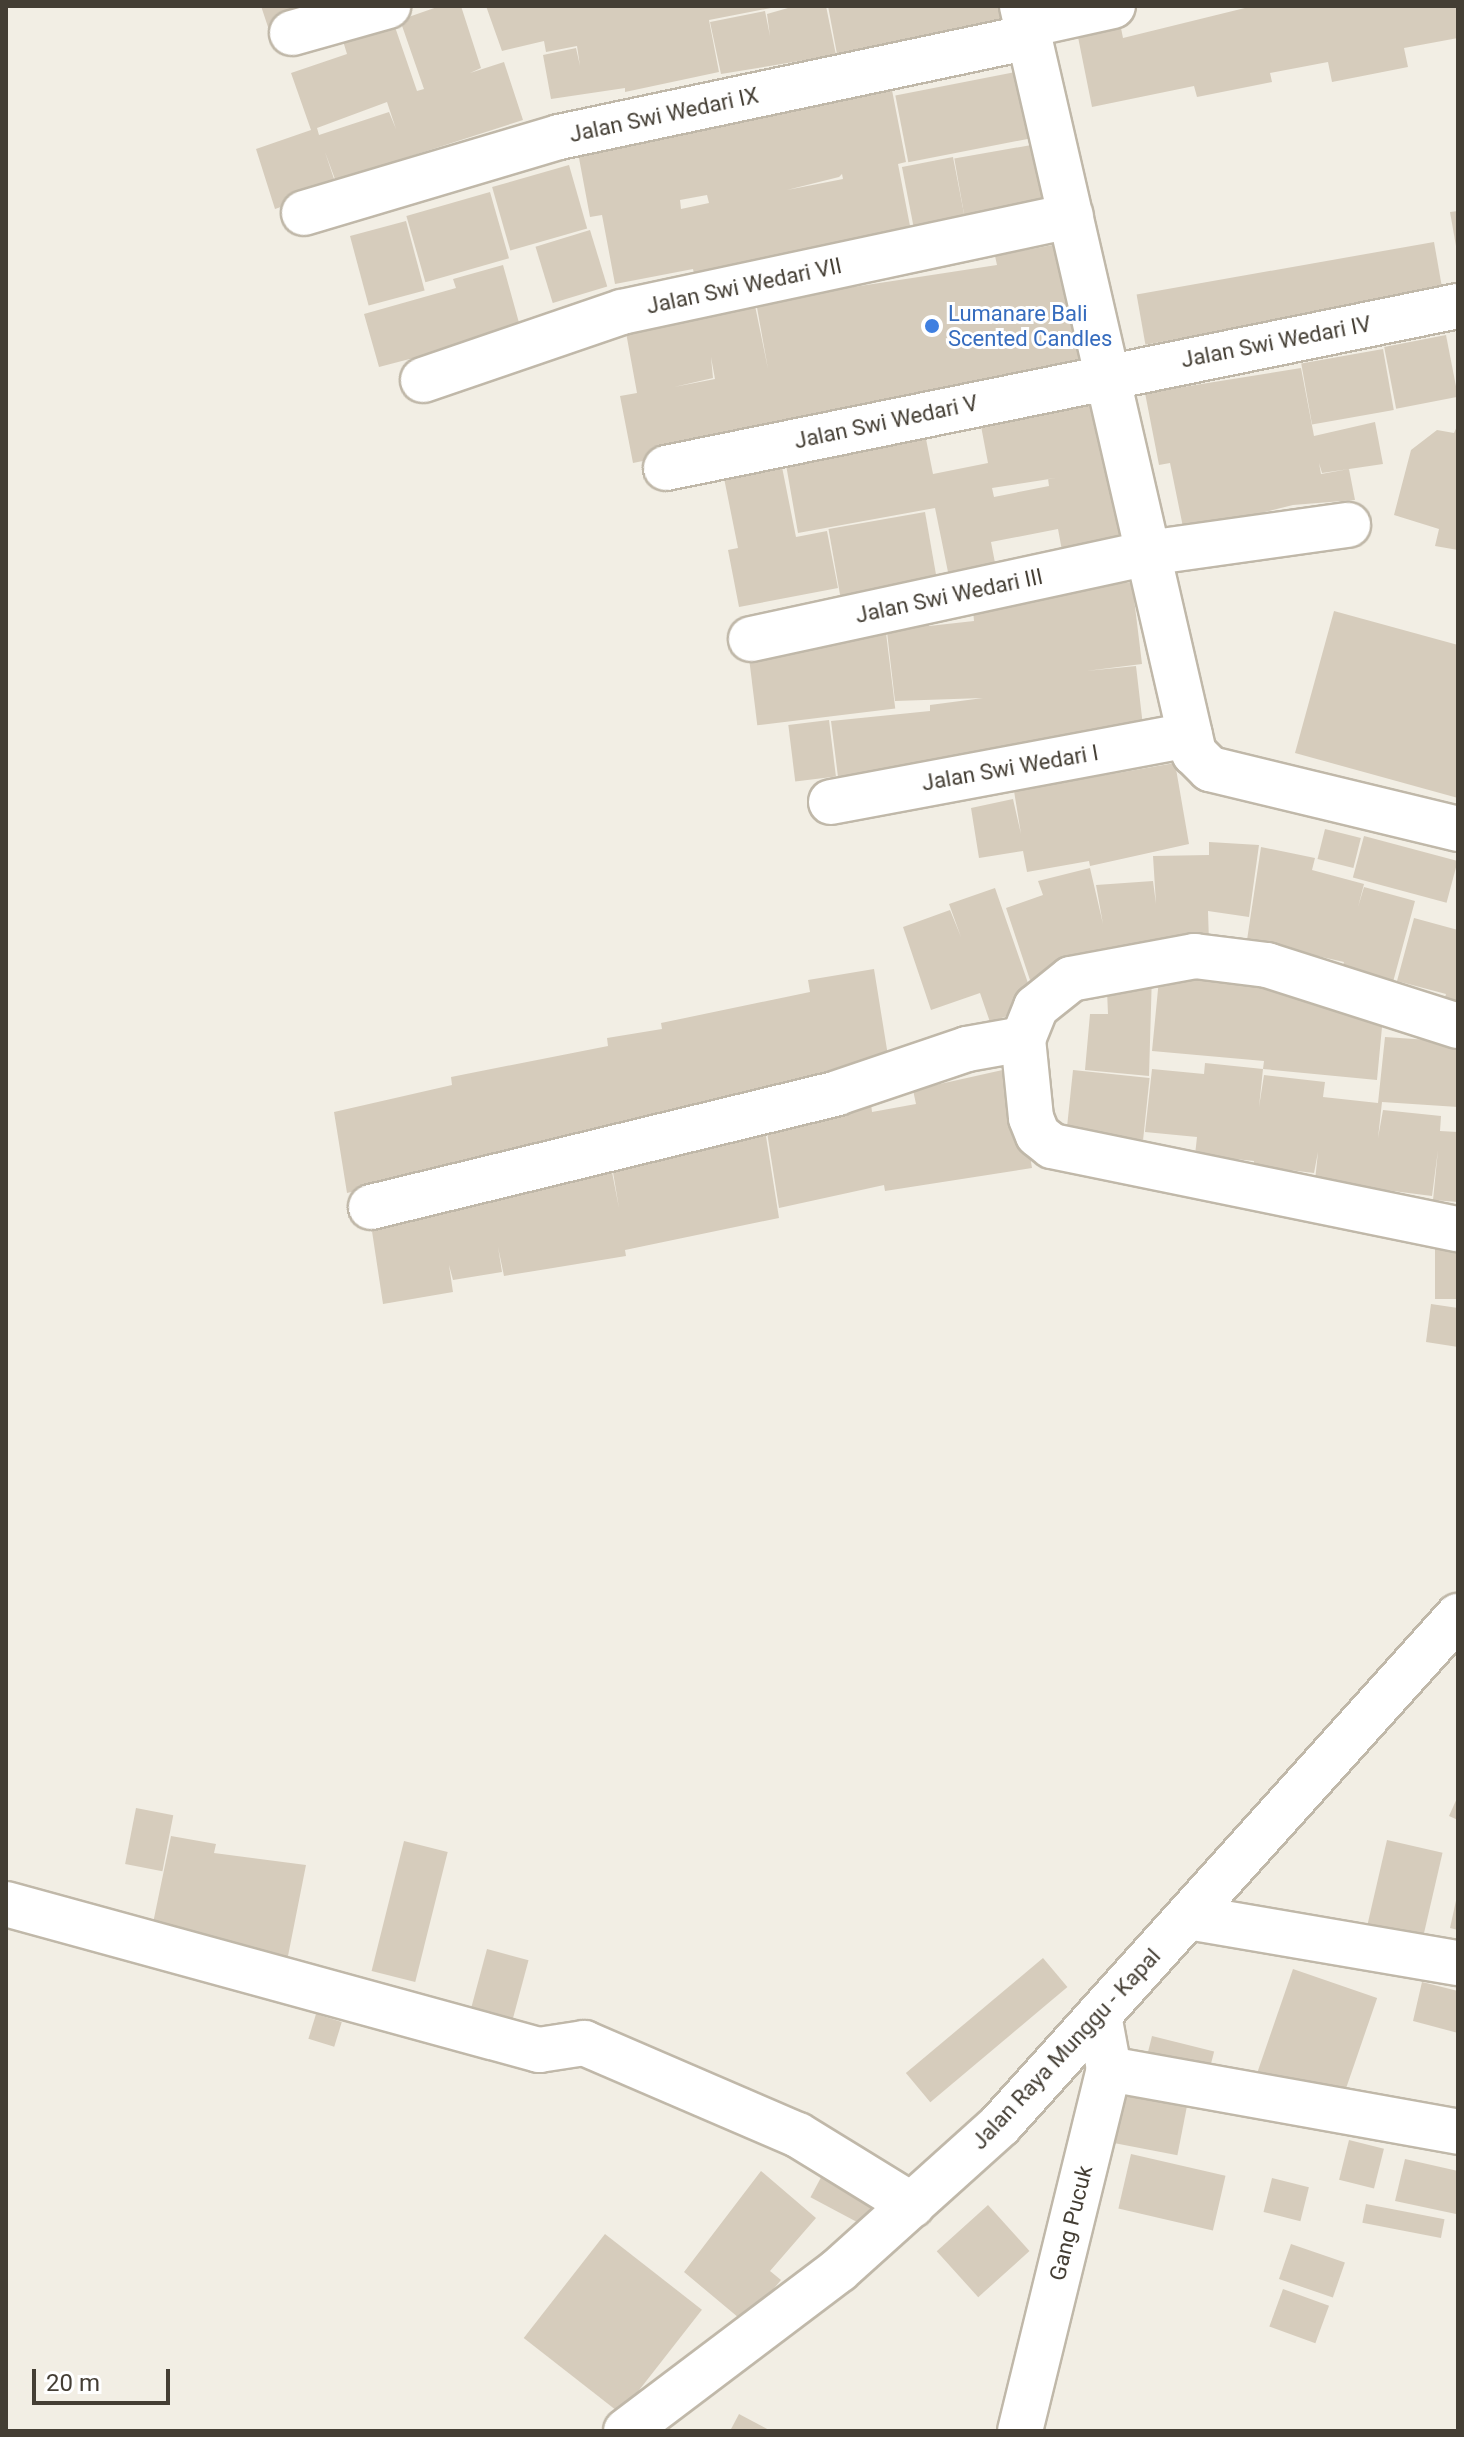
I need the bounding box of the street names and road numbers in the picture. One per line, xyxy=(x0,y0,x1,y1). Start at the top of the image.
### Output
street label: Jalan Swi Wedari IX xyxy=(567,82,761,148)
street label: Jalan Swi Wedari VII xyxy=(644,252,844,320)
street label: Jalan Swi Wedari IV xyxy=(1179,311,1373,373)
street label: Jalan Swi Wedari V xyxy=(792,390,980,454)
street label: Jalan Swi Wedari III xyxy=(853,563,1045,629)
street label: Jalan Swi Wedari I xyxy=(920,739,1100,797)
street label: Jalan Raya Munggu - Kapal xyxy=(966,1943,1166,2155)
street label: Gang Pucuk xyxy=(1044,2163,1098,2283)

